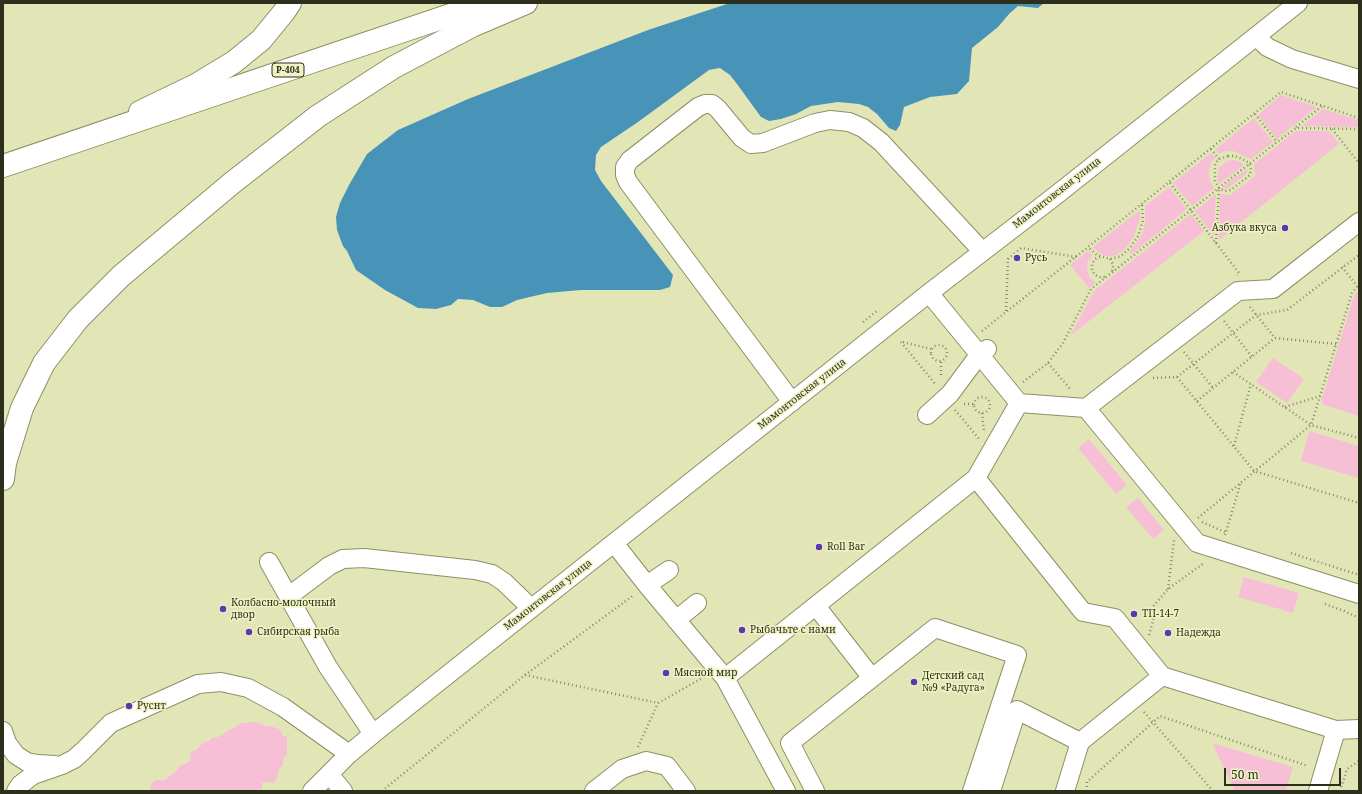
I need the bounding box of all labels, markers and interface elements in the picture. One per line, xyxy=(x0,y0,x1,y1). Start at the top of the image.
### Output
road number: Р-404 xyxy=(272,63,304,77)
street label: Мамонтовская улица xyxy=(1011,155,1103,231)
place label: Азбука вкуса xyxy=(1212,222,1277,234)
marker: Азбука вкуса xyxy=(1280,223,1290,233)
place label: Русь xyxy=(1025,252,1047,264)
marker: Русь xyxy=(1012,253,1022,263)
street label: Мамонтовская улица xyxy=(756,356,848,432)
place label: Roll Bar xyxy=(827,541,865,553)
marker: Roll Bar xyxy=(814,542,824,552)
street label: Мамонтовская улица xyxy=(502,557,594,633)
place label: Колбасно-молочный двор xyxy=(231,597,336,620)
marker: Колбасно-молочный двор xyxy=(218,604,228,614)
place label: ТП-14-7 xyxy=(1142,608,1179,620)
marker: ТП-14-7 xyxy=(1129,609,1139,619)
place label: Рыбачьте с нами xyxy=(750,624,836,636)
marker: Рыбачьте с нами xyxy=(737,625,747,635)
place label: Сибирская рыба xyxy=(257,626,340,638)
marker: Сибирская рыба xyxy=(244,627,254,637)
place label: Надежда xyxy=(1176,627,1221,639)
marker: Надежда xyxy=(1163,628,1173,638)
place label: Мясной мир xyxy=(674,667,737,679)
marker: Мясной мир xyxy=(661,668,671,678)
place label: Детский сад №9 «Радуга» xyxy=(922,670,985,694)
marker: Детский сад №9 «Радуга» xyxy=(909,677,919,687)
place label: Руснт xyxy=(137,700,166,712)
marker: Руснт xyxy=(124,701,134,711)
scale bar xyxy=(1226,760,1343,786)
text: 50 m xyxy=(1231,766,1259,783)

